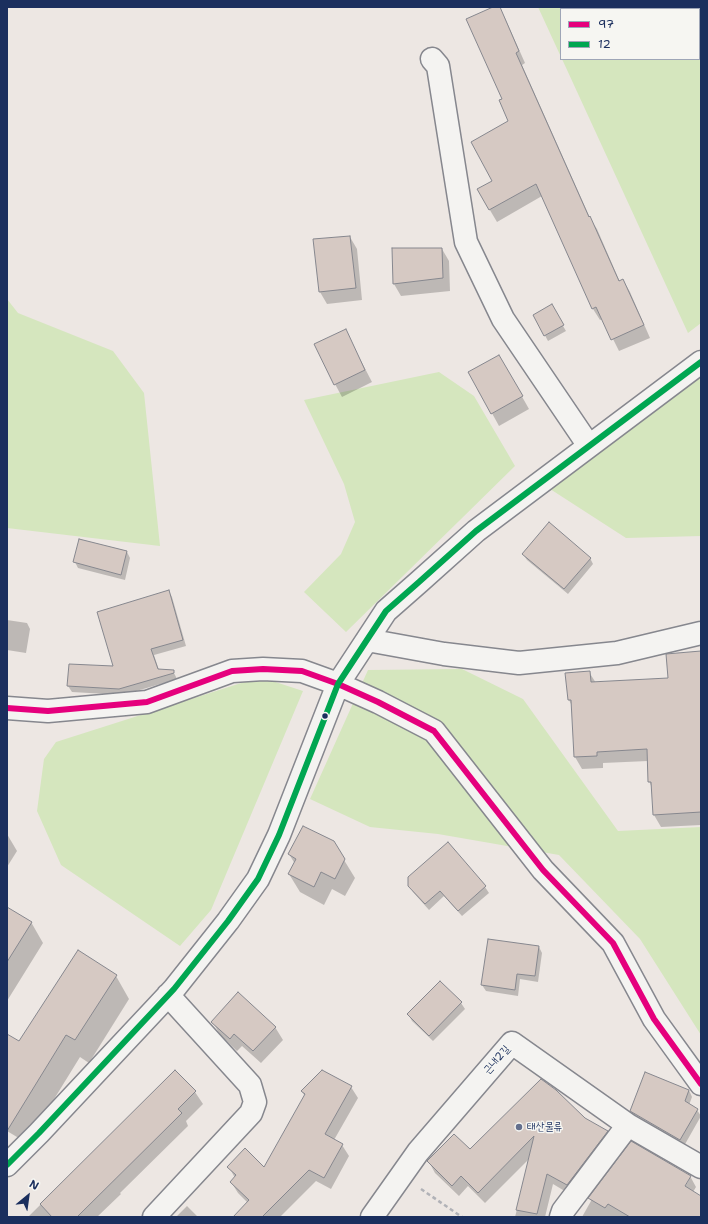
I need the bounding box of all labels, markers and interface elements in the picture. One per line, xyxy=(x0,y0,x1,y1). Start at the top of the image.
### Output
legend xyxy=(560,8,700,60)
text: 97 xyxy=(598,16,614,32)
text: 12 xyxy=(598,36,611,52)
unlabelled marker xyxy=(320,711,330,721)
street label: 근내2길 xyxy=(481,1043,513,1077)
place label: 태산물류 xyxy=(527,1120,562,1134)
marker: 태산물류 xyxy=(514,1122,524,1132)
north arrow xyxy=(8,1176,48,1216)
text: N xyxy=(27,1176,42,1194)

